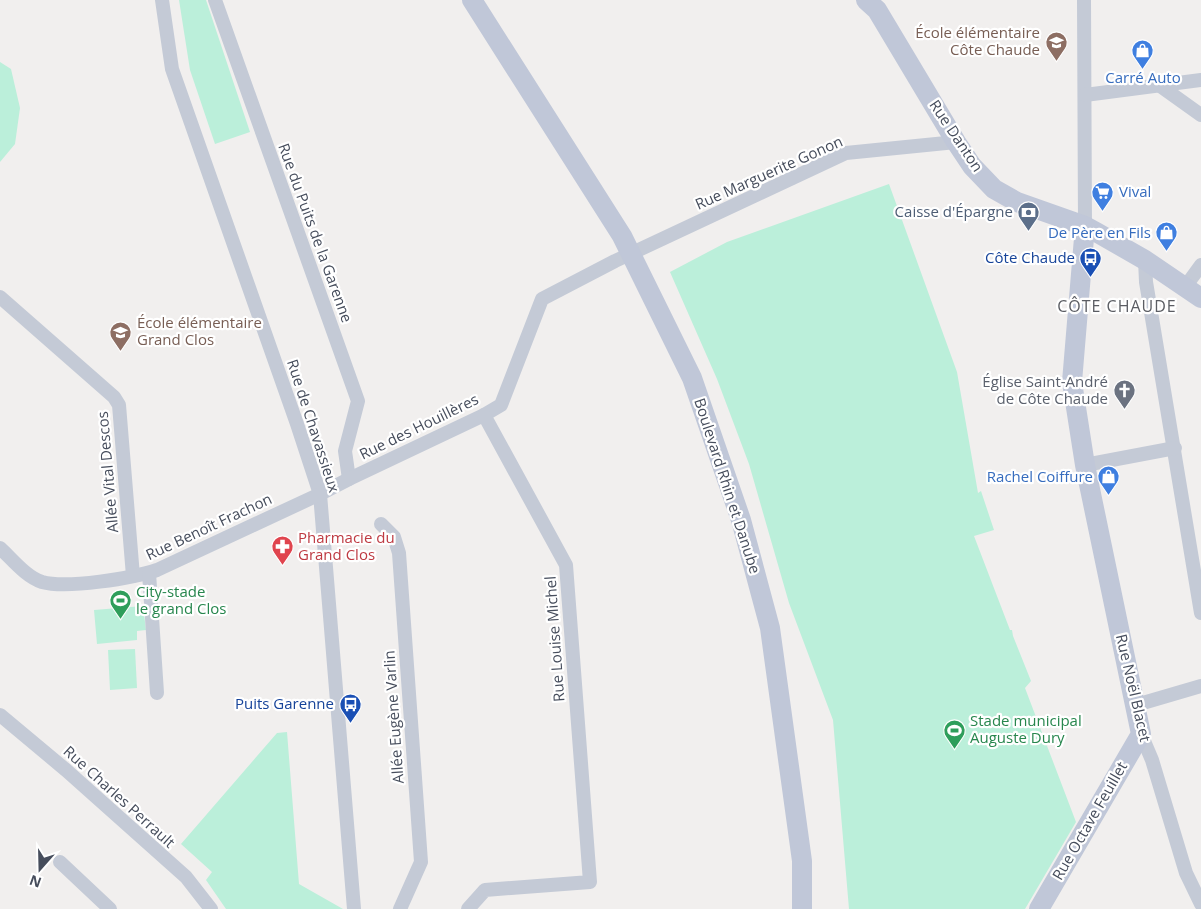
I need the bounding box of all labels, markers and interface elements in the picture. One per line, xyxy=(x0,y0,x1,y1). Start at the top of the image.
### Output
place label: École élémentaire Côte Chaude xyxy=(915,22,1040,59)
school or university icon: École élémentaire Côte Chaude xyxy=(1044,30,1068,61)
shop icon: Carré Auto xyxy=(1131,38,1155,69)
place label: Carré Auto xyxy=(1105,67,1181,87)
street label: Rue Danton xyxy=(925,96,988,175)
street label: Rue Marguerite Gonon xyxy=(692,131,845,214)
street label: Rue du Puits de la Garenne xyxy=(274,140,358,325)
supermarket icon: Vival xyxy=(1091,180,1115,211)
place label: Vival xyxy=(1119,181,1151,201)
bank icon: Caisse d'Épargne xyxy=(1017,200,1041,231)
place label: Caisse d'Épargne xyxy=(895,201,1013,221)
shop icon: De Père en Fils xyxy=(1155,221,1179,252)
place label: De Père en Fils xyxy=(1048,222,1151,242)
bus stop icon: Côte Chaude xyxy=(1079,246,1103,277)
place label: Côte Chaude xyxy=(985,247,1075,267)
district label: CÔTE CHAUDE xyxy=(1057,295,1177,317)
place label: École élémentaire Grand Clos xyxy=(137,312,262,349)
school or university icon: École élémentaire Grand Clos xyxy=(109,320,133,351)
street label: Rue de Chavassieux xyxy=(283,357,345,495)
place label: Église Saint-André de Côte Chaude xyxy=(982,371,1108,408)
church icon: Église Saint-André de Côte Chaude xyxy=(1112,379,1136,410)
street label: Rue des Houillères xyxy=(356,389,481,464)
street label: Boulevard Rhin et Danube xyxy=(690,395,766,576)
street label: Allée Vital Descos xyxy=(92,411,122,534)
shop icon: Rachel Coiffure xyxy=(1097,465,1121,496)
place label: Rachel Coiffure xyxy=(987,466,1093,486)
street label: Rue Benoît Frachon xyxy=(142,488,275,564)
place label: Pharmacie du Grand Clos xyxy=(298,527,395,564)
pharmacy icon: Pharmacie du Grand Clos xyxy=(270,535,294,566)
street label: Rue Louise Michel xyxy=(540,576,568,703)
place label: City-stade le grand Clos xyxy=(136,581,226,618)
sports icon: City-stade le grand Clos xyxy=(108,589,132,620)
street label: Rue Noël Blacet xyxy=(1112,632,1156,744)
street label: Allée Eugène Varlin xyxy=(378,650,408,784)
bus stop icon: Puits Garenne xyxy=(338,692,362,723)
place label: Puits Garenne xyxy=(235,693,334,713)
place label: Stade municipal Auguste Dury xyxy=(970,710,1082,747)
sports icon: Stade municipal Auguste Dury xyxy=(942,718,966,749)
street label: Rue Charles Perrault xyxy=(60,741,180,852)
street label: Rue Octave Feuillet xyxy=(1047,758,1131,883)
north arrow xyxy=(15,844,65,894)
text: N xyxy=(27,871,44,893)

